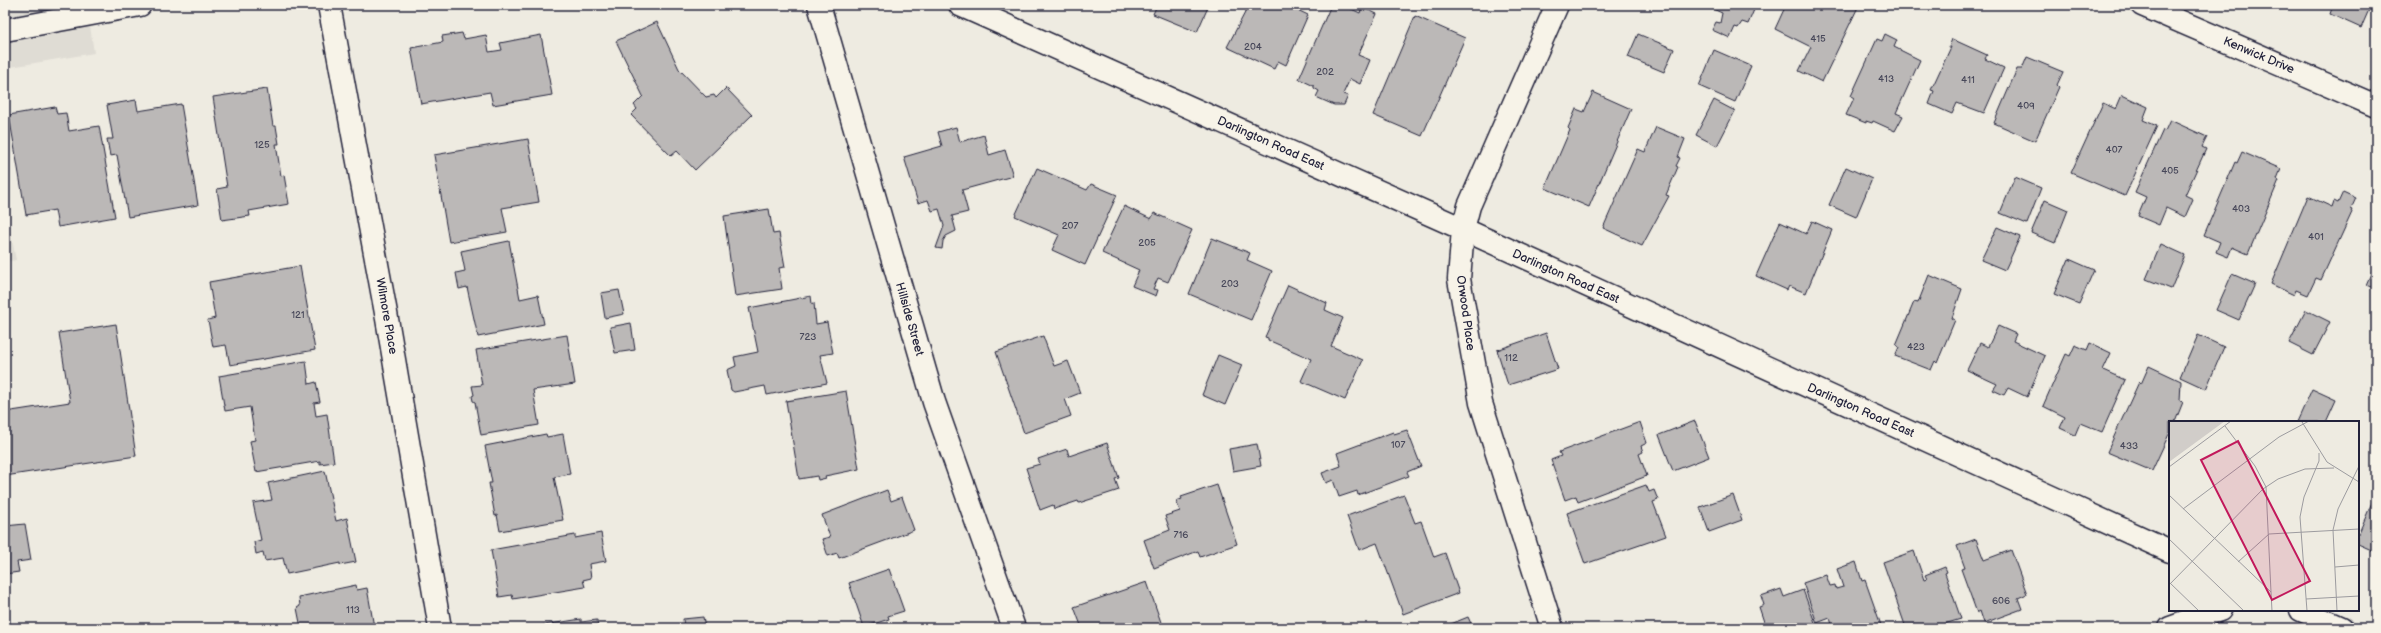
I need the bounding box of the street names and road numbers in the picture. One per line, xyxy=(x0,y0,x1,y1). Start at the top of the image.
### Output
street label: Kenwick Drive xyxy=(2221,34,2297,77)
street label: Darlington Road East xyxy=(1215,113,1327,174)
street label: Darlington Road East xyxy=(1510,246,1622,307)
street label: Orwood Place xyxy=(1453,275,1478,352)
street label: Wilmore Place xyxy=(372,277,401,356)
street label: Hillside Street xyxy=(892,281,927,358)
street label: Darlington Road East xyxy=(1805,380,1917,441)

